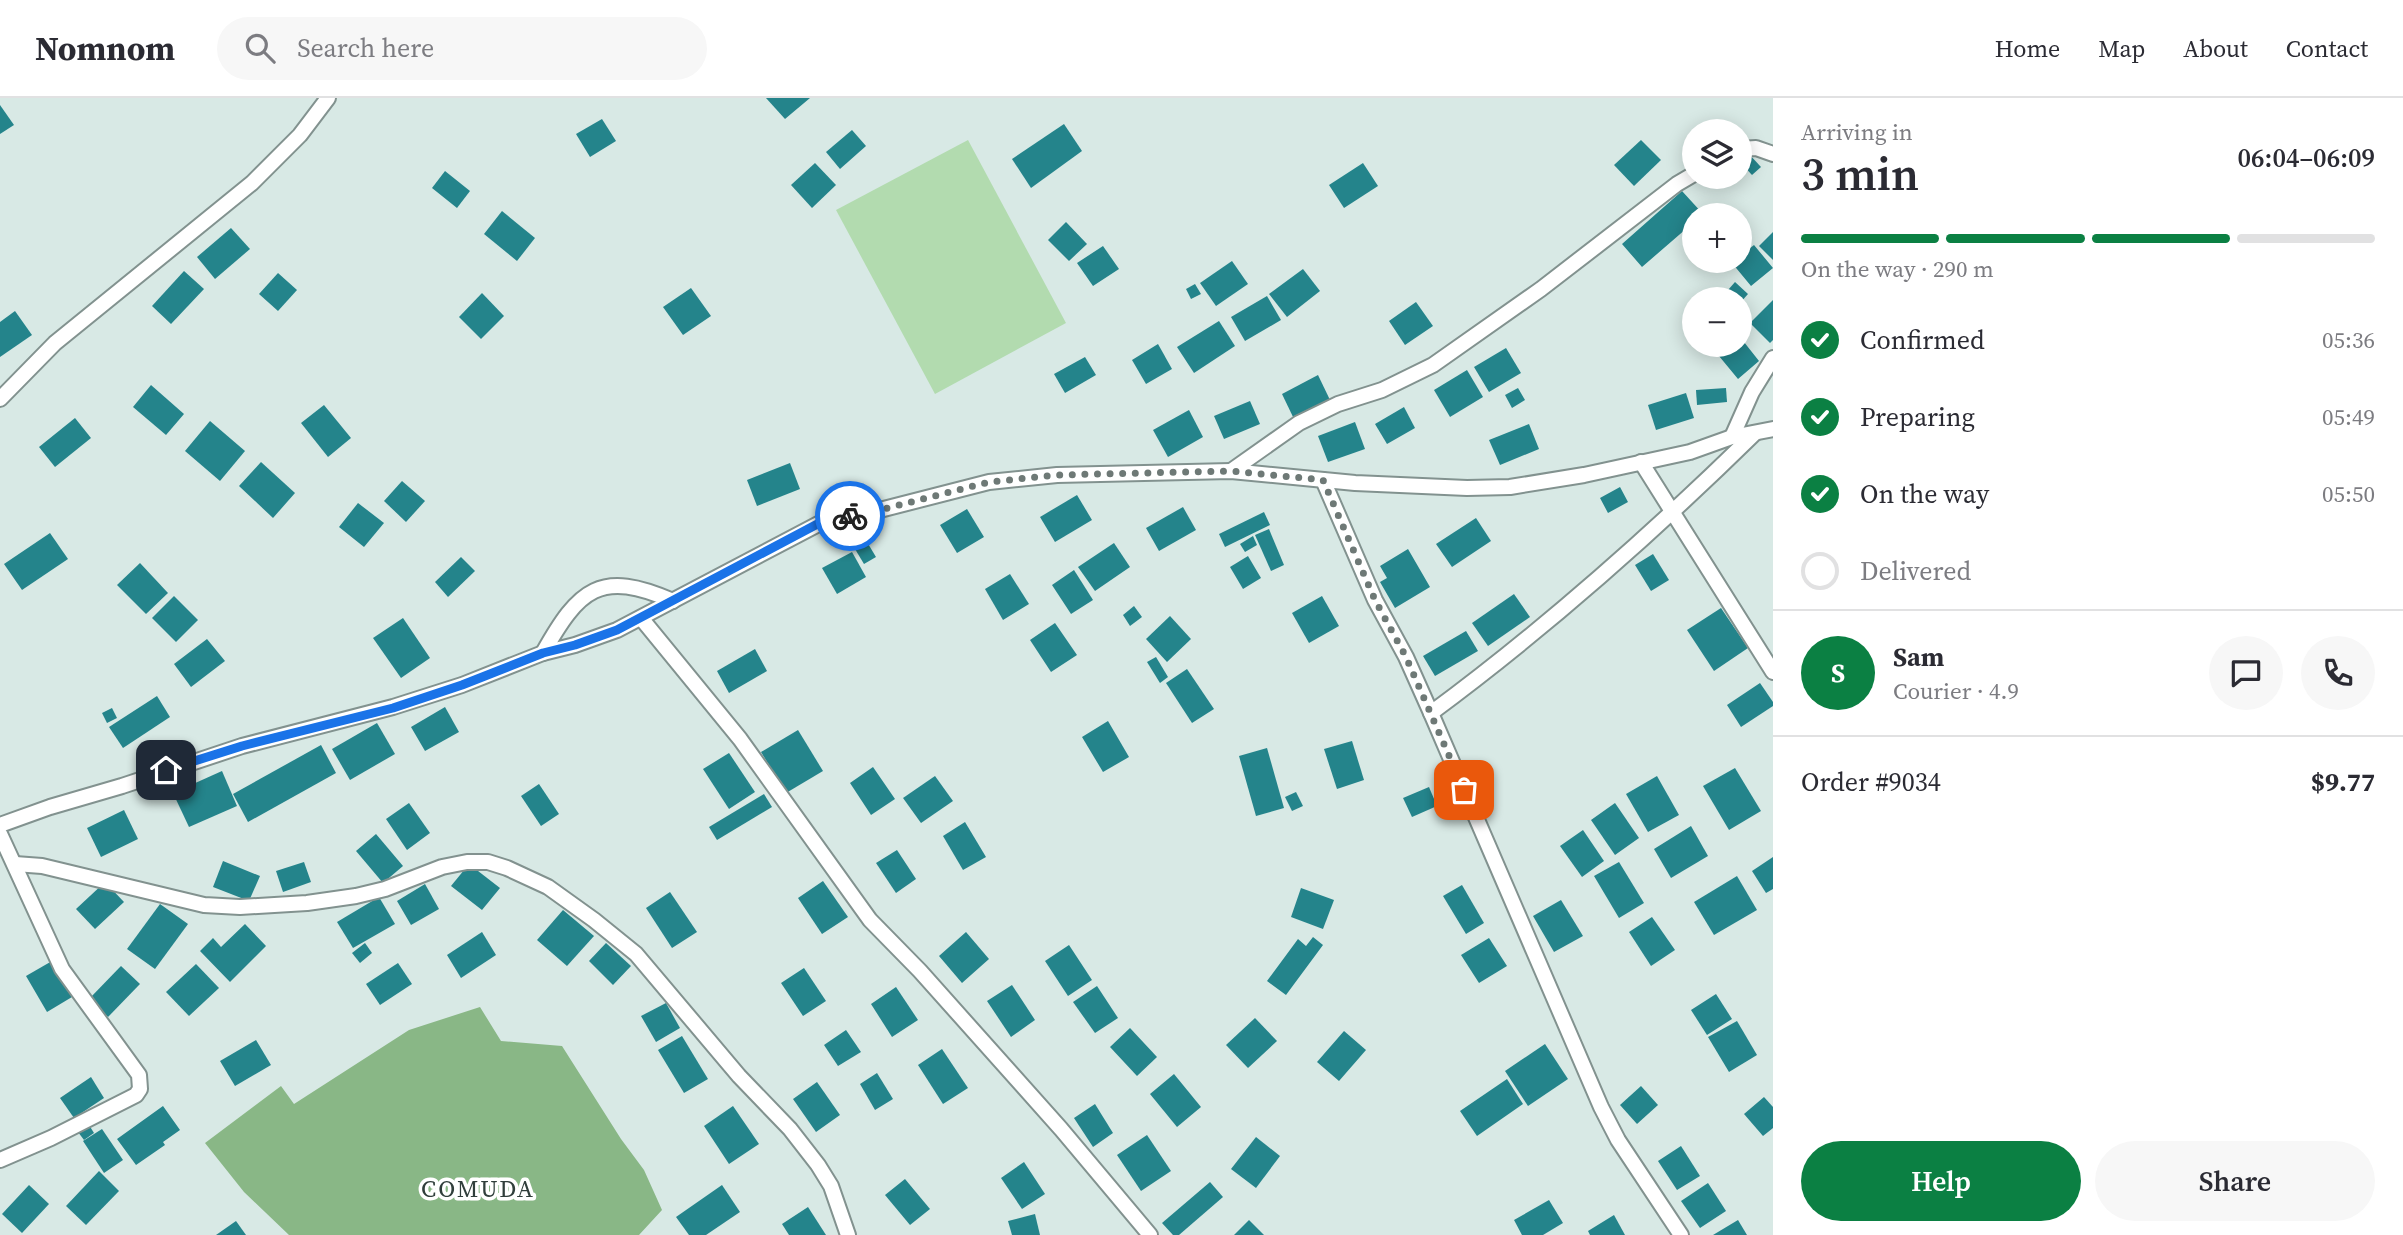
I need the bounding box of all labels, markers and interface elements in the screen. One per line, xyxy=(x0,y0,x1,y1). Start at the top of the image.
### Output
search box xyxy=(217,17,707,80)
text: Nomnom xyxy=(35,26,175,71)
icon: search xyxy=(241,29,279,67)
text: Search here xyxy=(297,30,434,66)
text: Home xyxy=(1995,32,2060,65)
text: Map xyxy=(2098,32,2145,65)
text: About xyxy=(2183,32,2248,65)
text: Contact xyxy=(2286,32,2368,65)
text: Arriving in xyxy=(1801,116,1913,148)
map controls xyxy=(1682,119,1752,357)
button: layers xyxy=(1682,119,1752,189)
text: 06:04–06:09 xyxy=(2238,140,2375,176)
text: 3 min xyxy=(1801,142,1919,205)
button: + xyxy=(1682,203,1752,273)
text: On the way · 290 m xyxy=(1801,253,1994,285)
button: − xyxy=(1682,287,1752,357)
icon: check xyxy=(1801,321,1839,359)
text: Confirmed xyxy=(1860,322,1985,358)
text: 05:36 xyxy=(2322,324,2375,356)
icon: check xyxy=(1801,398,1839,436)
text: Preparing xyxy=(1860,399,1975,435)
text: 05:49 xyxy=(2322,401,2375,433)
icon: check xyxy=(1801,475,1839,513)
text: On the way xyxy=(1860,476,1989,512)
text: 05:50 xyxy=(2322,478,2375,510)
courier xyxy=(815,481,885,551)
icon: bike xyxy=(831,497,869,535)
text: Delivered xyxy=(1860,553,1971,589)
button: chat xyxy=(2209,636,2283,710)
button: phone xyxy=(2301,636,2375,710)
text: Sam xyxy=(1893,639,1944,675)
text: S xyxy=(1831,655,1845,691)
text: Courier · 4.9 xyxy=(1893,675,2019,707)
pin xyxy=(136,740,196,800)
icon: home xyxy=(147,751,185,789)
pin xyxy=(1434,760,1494,820)
text: Order #9034 xyxy=(1801,764,1941,800)
text: $9.77 xyxy=(2311,764,2375,800)
icon: bag xyxy=(1445,771,1483,809)
button: Help xyxy=(1801,1141,2081,1221)
button: Share xyxy=(2095,1141,2375,1221)
district label: COMUDA xyxy=(421,1172,535,1205)

